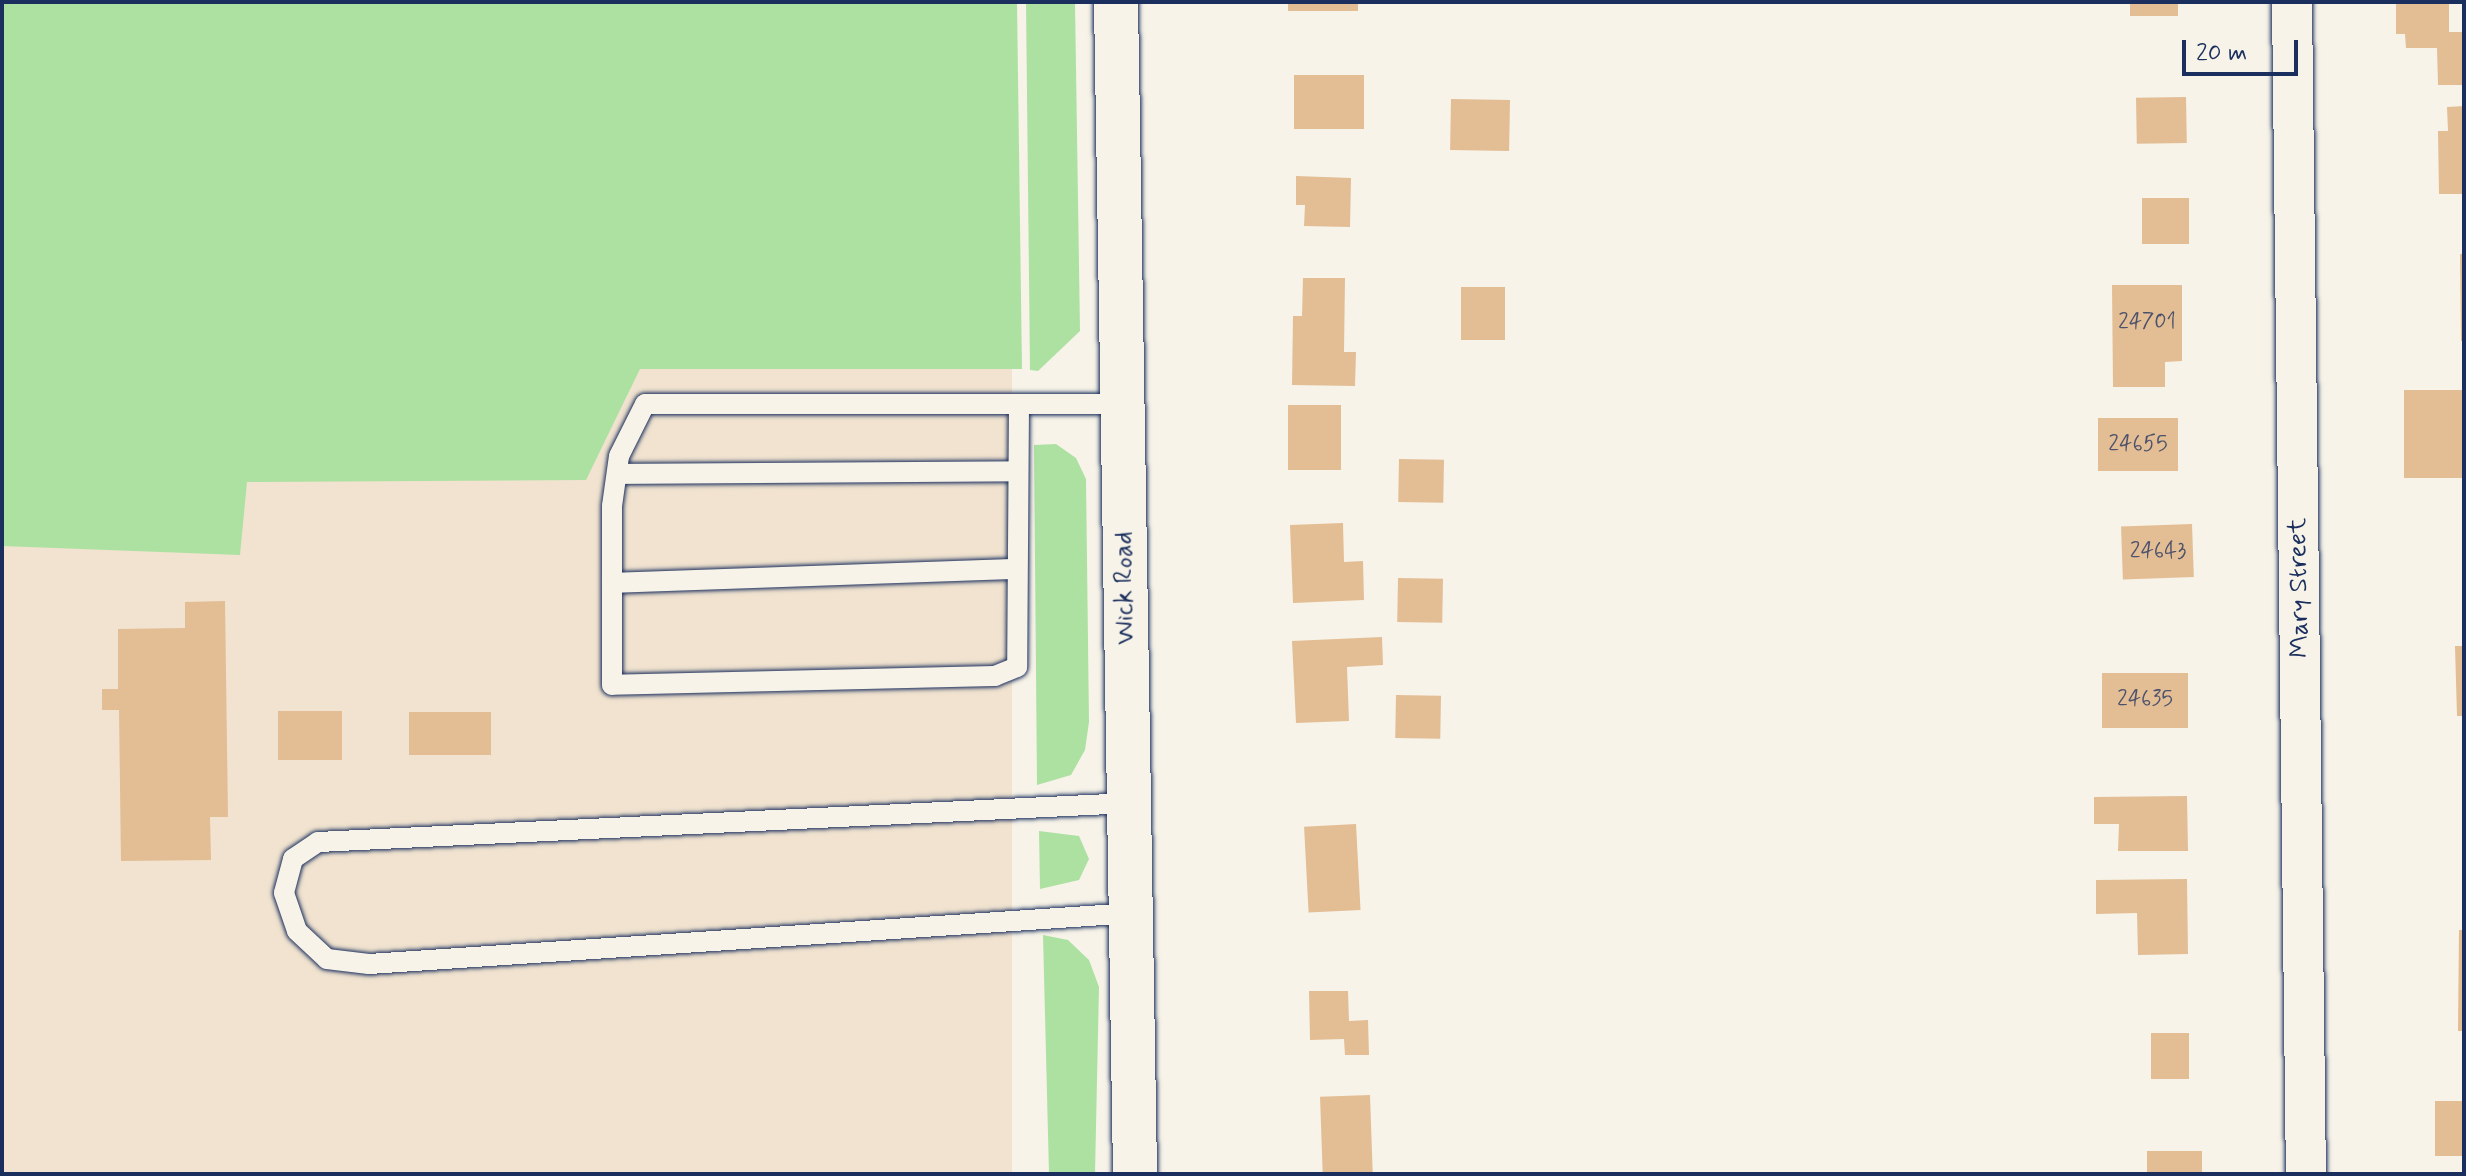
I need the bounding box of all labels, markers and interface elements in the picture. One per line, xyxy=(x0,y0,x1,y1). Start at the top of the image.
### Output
scale bar xyxy=(2186,24,2302,74)
text: 20 m xyxy=(2196,38,2247,69)
house number: 24701 xyxy=(2118,310,2176,336)
house number: 24655 xyxy=(2108,432,2168,458)
street label: Mary Street xyxy=(2283,518,2317,658)
street label: Wick Road xyxy=(1109,531,1143,645)
house number: 24643 xyxy=(2130,539,2186,565)
house number: 24635 xyxy=(2117,687,2173,713)

